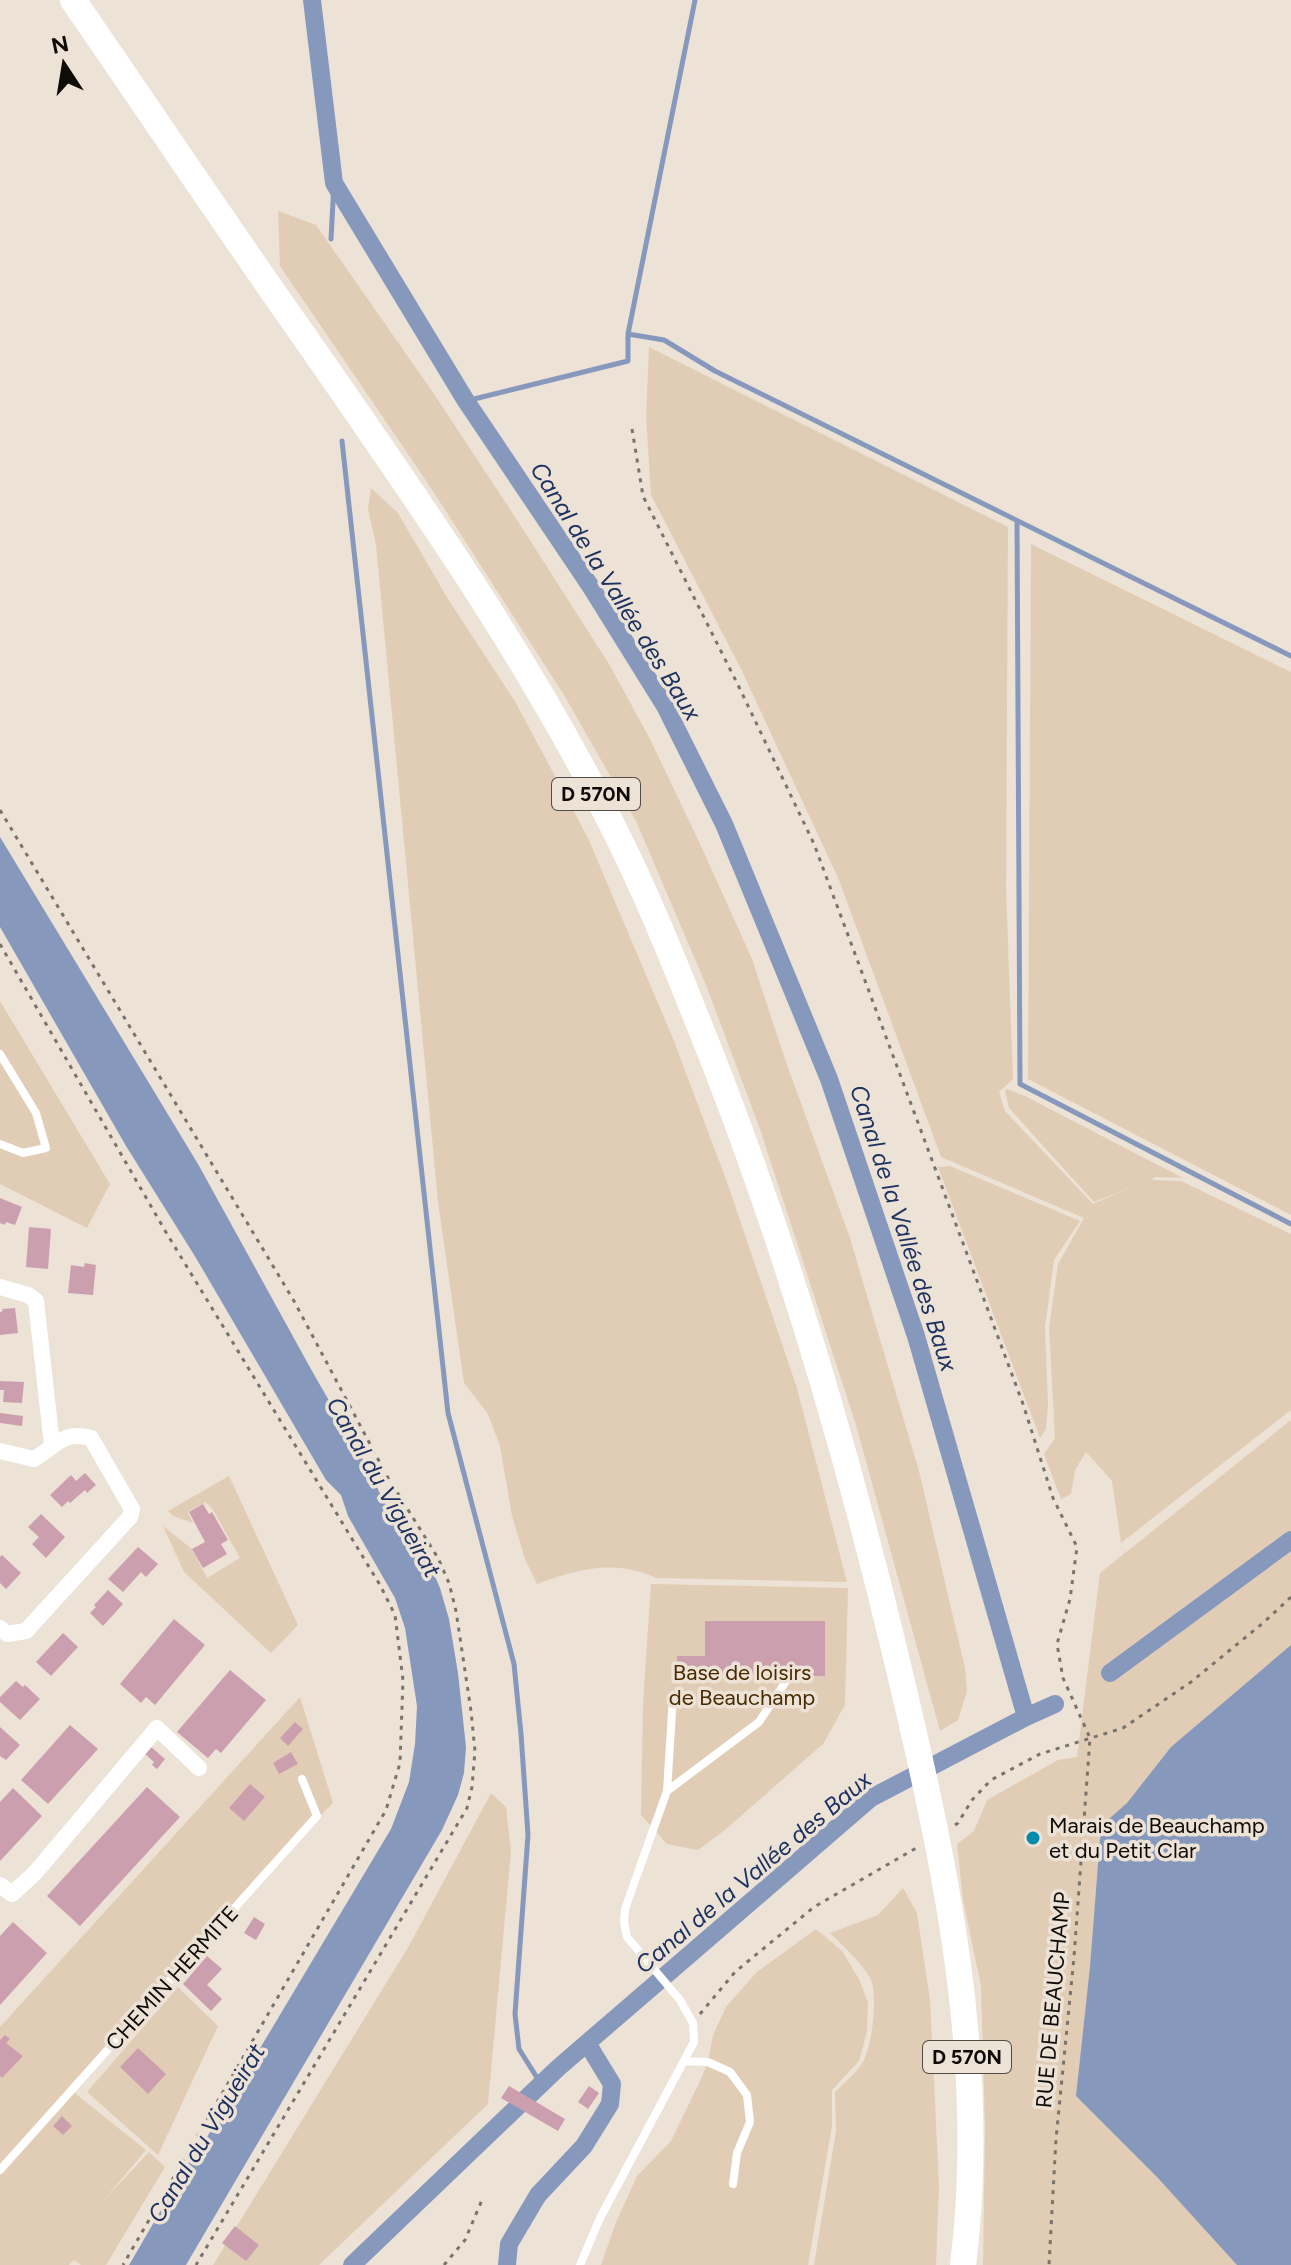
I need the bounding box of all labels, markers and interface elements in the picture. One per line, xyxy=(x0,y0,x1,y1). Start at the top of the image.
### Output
north arrow xyxy=(24,24,104,104)
text: N xyxy=(49,30,71,60)
water label: Canal de la Vallée des Baux xyxy=(524,456,708,726)
road number: D 570N xyxy=(552,778,640,810)
water label: Canal de la Vallée des Baux xyxy=(844,1081,964,1375)
water label: Canal du Vigueirat xyxy=(321,1392,448,1583)
park label: Base de loisirs de Beauchamp xyxy=(669,1659,815,1711)
water label: Canal de la Vallée des Baux xyxy=(629,1764,877,1979)
place label: Marais de Beauchamp et du Petit Clar xyxy=(1049,1812,1265,1864)
marker: Marais de Beauchamp et du Petit Clar xyxy=(1024,1829,1042,1847)
street label: RUE DE BEAUCHAMP xyxy=(1030,1891,1076,2109)
street label: CHEMIN HERMITE xyxy=(100,1900,244,2056)
water label: Canal du Vigueirat xyxy=(141,2038,271,2228)
road number: D 570N xyxy=(923,2041,1011,2073)

